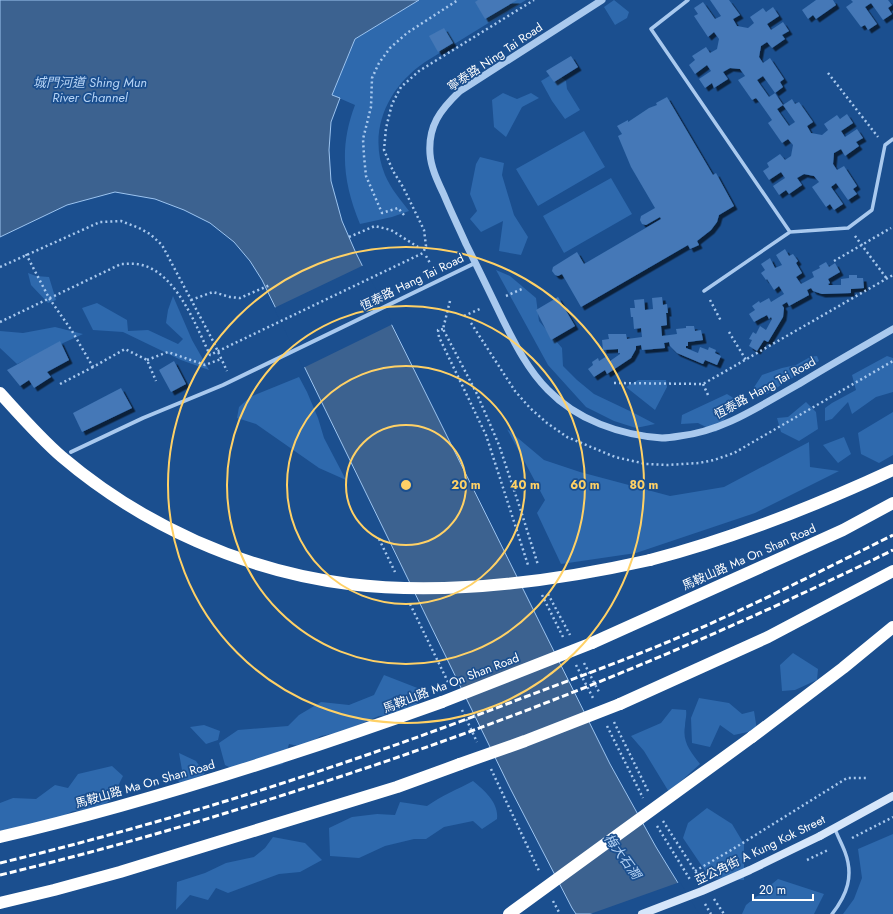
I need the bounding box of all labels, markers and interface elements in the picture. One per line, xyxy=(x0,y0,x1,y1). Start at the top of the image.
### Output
street label: 寧泰路 Ning Tai Road xyxy=(444,18,546,96)
water label: 城門河道 Shing Mun River Channel xyxy=(33,73,147,107)
street label: 恆泰路 Hang Tai Road xyxy=(357,249,467,315)
street label: 恆泰路 Hang Tai Road xyxy=(711,353,819,423)
text: 20 m xyxy=(451,476,481,494)
text: 40 m xyxy=(510,476,540,494)
text: 60 m xyxy=(570,476,600,494)
text: 80 m xyxy=(630,476,659,494)
centre of rings xyxy=(399,478,413,492)
street label: 馬鞍山路 Ma On Shan Road xyxy=(679,519,819,595)
street label: 馬鞍山路 Ma On Shan Road xyxy=(380,649,522,717)
street label: 馬鞍山路 Ma On Shan Road xyxy=(73,755,217,813)
street label: 亞公角街 A Kung Kok Street xyxy=(692,811,828,889)
water label: 梅大石澗 xyxy=(600,830,647,885)
scale bar xyxy=(753,876,813,902)
text: 20 m xyxy=(759,881,786,899)

